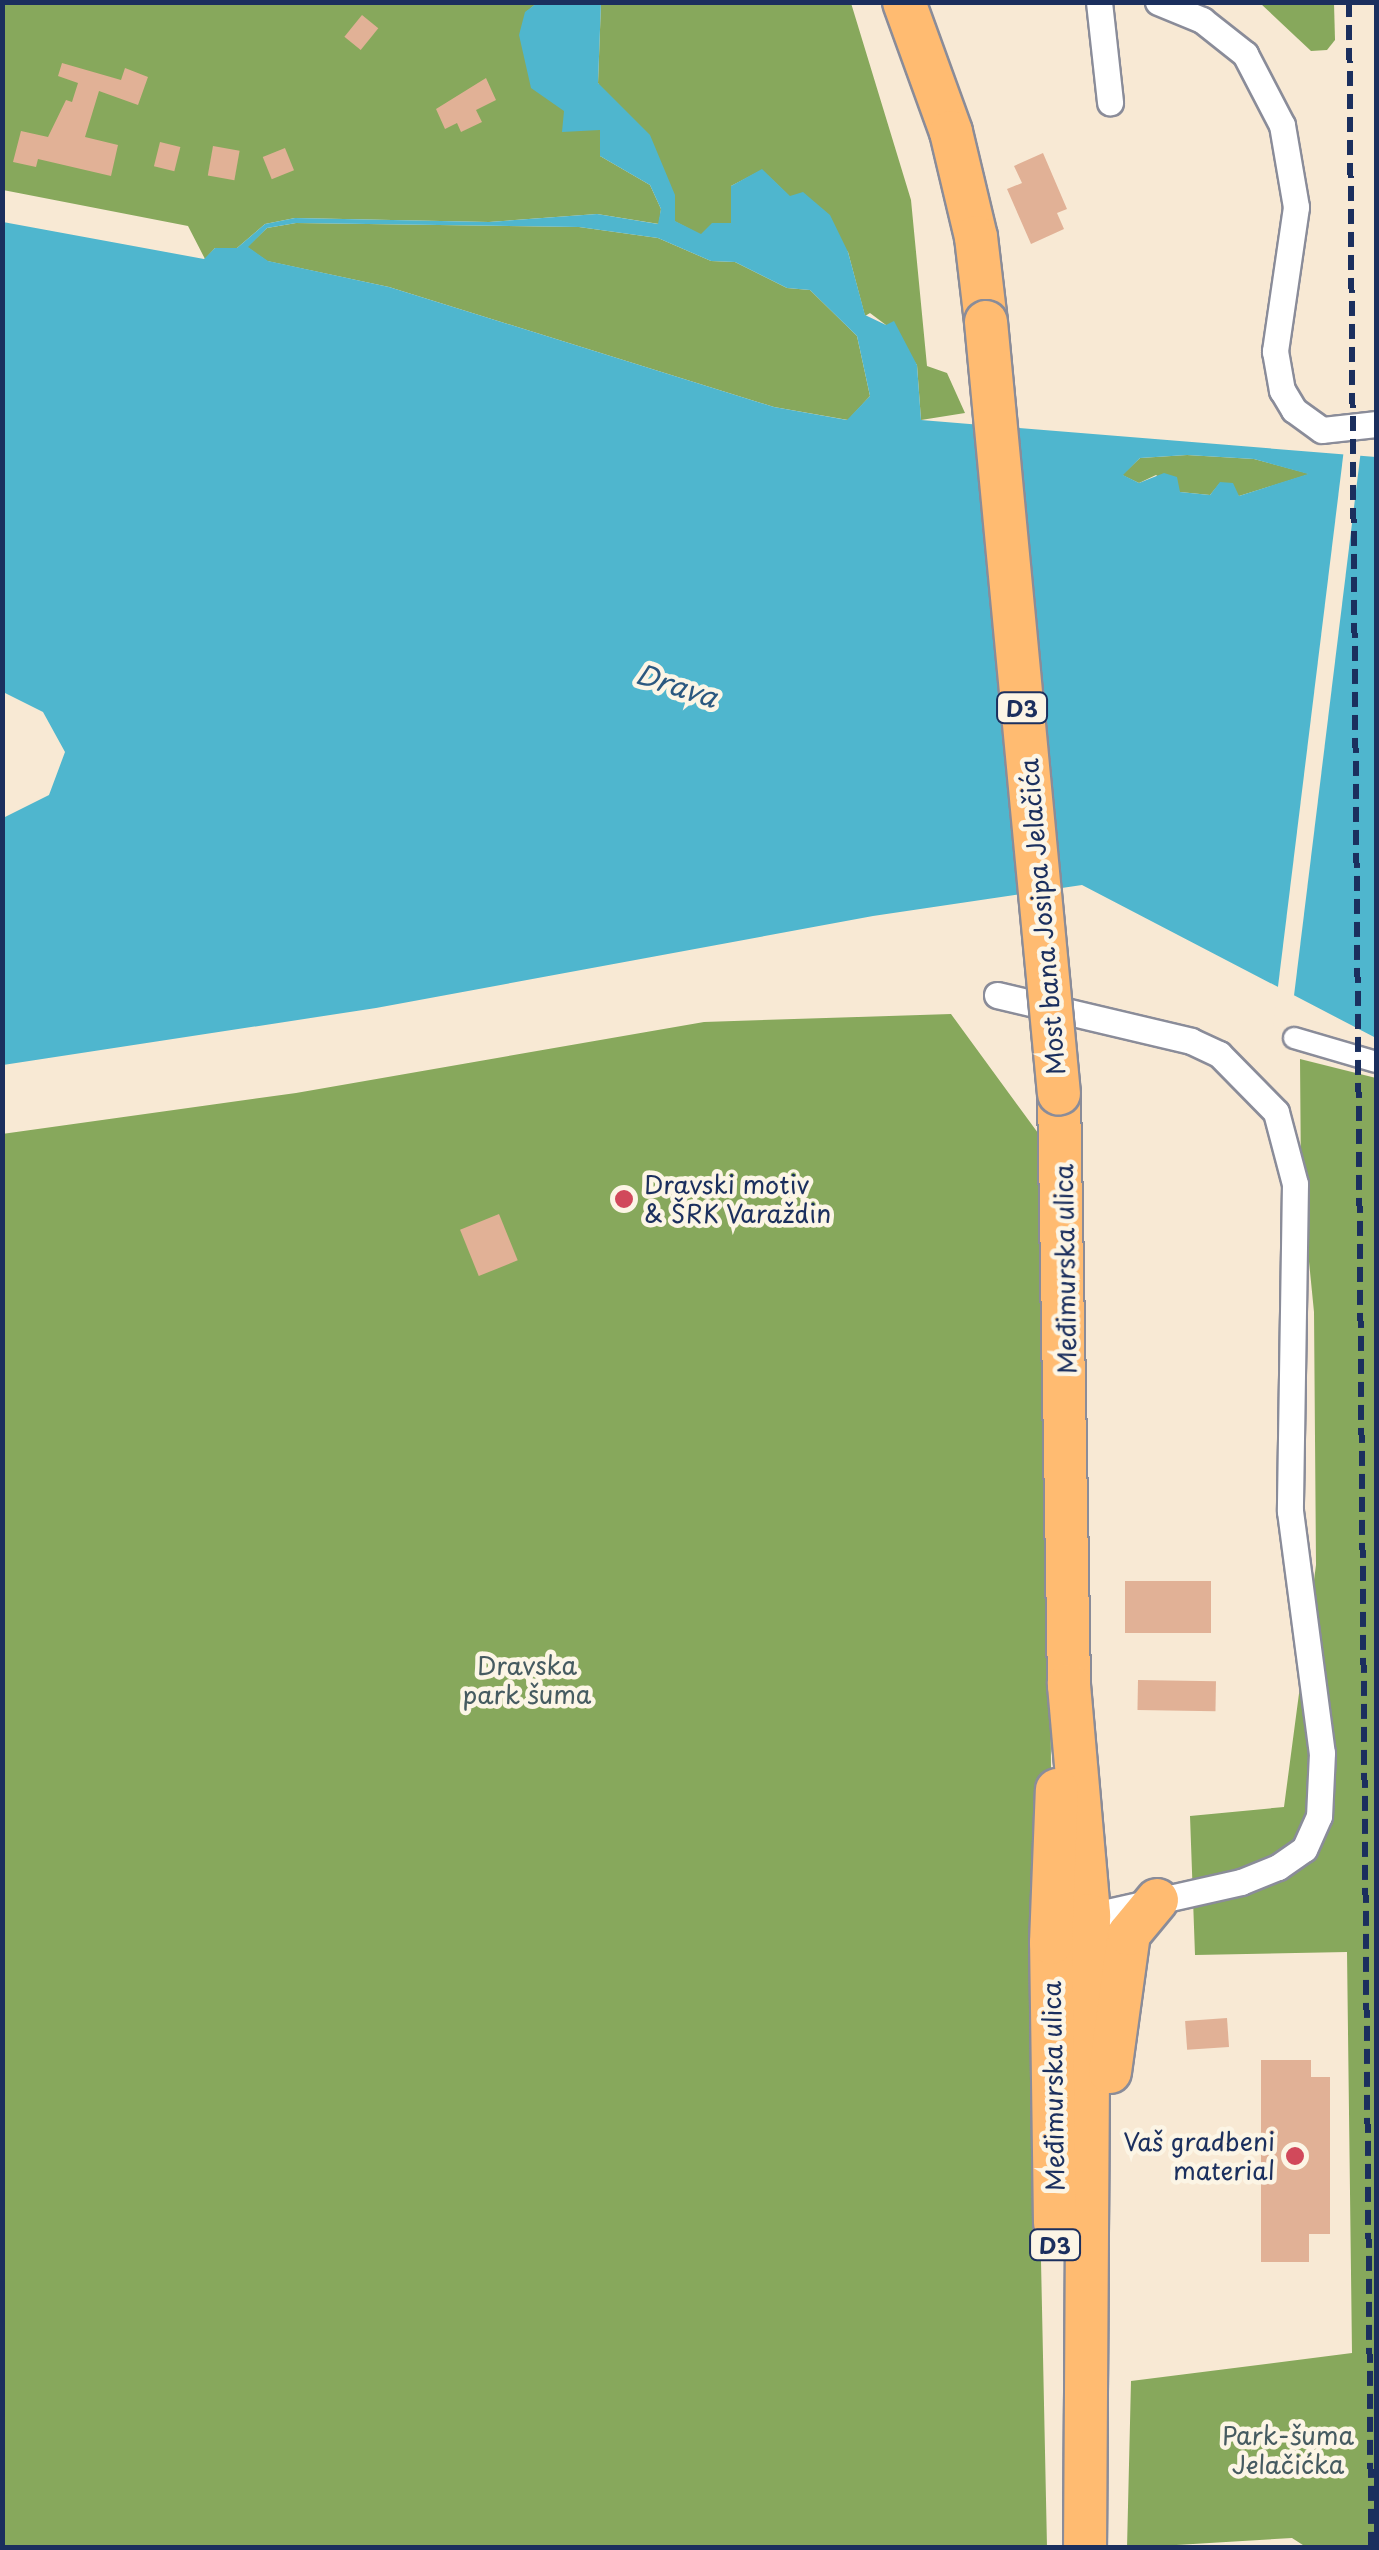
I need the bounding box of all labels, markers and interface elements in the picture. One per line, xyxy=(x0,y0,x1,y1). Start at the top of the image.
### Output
water label: Drava xyxy=(632,656,722,714)
road number: D3 xyxy=(994,691,1050,725)
street label: Most bana Josipa Jelačića xyxy=(1013,758,1071,1076)
street label: Međimurska ulica xyxy=(1048,1163,1082,1375)
place label: Dravski motiv & ŠRK Varaždin xyxy=(644,1170,837,1229)
marker: Dravski motiv & ŠRK Varaždin xyxy=(613,1188,635,1210)
park label: Dravska park šuma xyxy=(463,1651,591,1710)
street label: Međimurska ulica xyxy=(1036,1980,1070,2192)
place label: Vaš gradbeni material xyxy=(1122,2127,1275,2186)
marker: Vaš gradbeni material xyxy=(1284,2145,1306,2167)
road number: D3 xyxy=(1028,2228,1082,2262)
park label: Park-šuma Jelačićka xyxy=(1222,2421,1354,2480)

